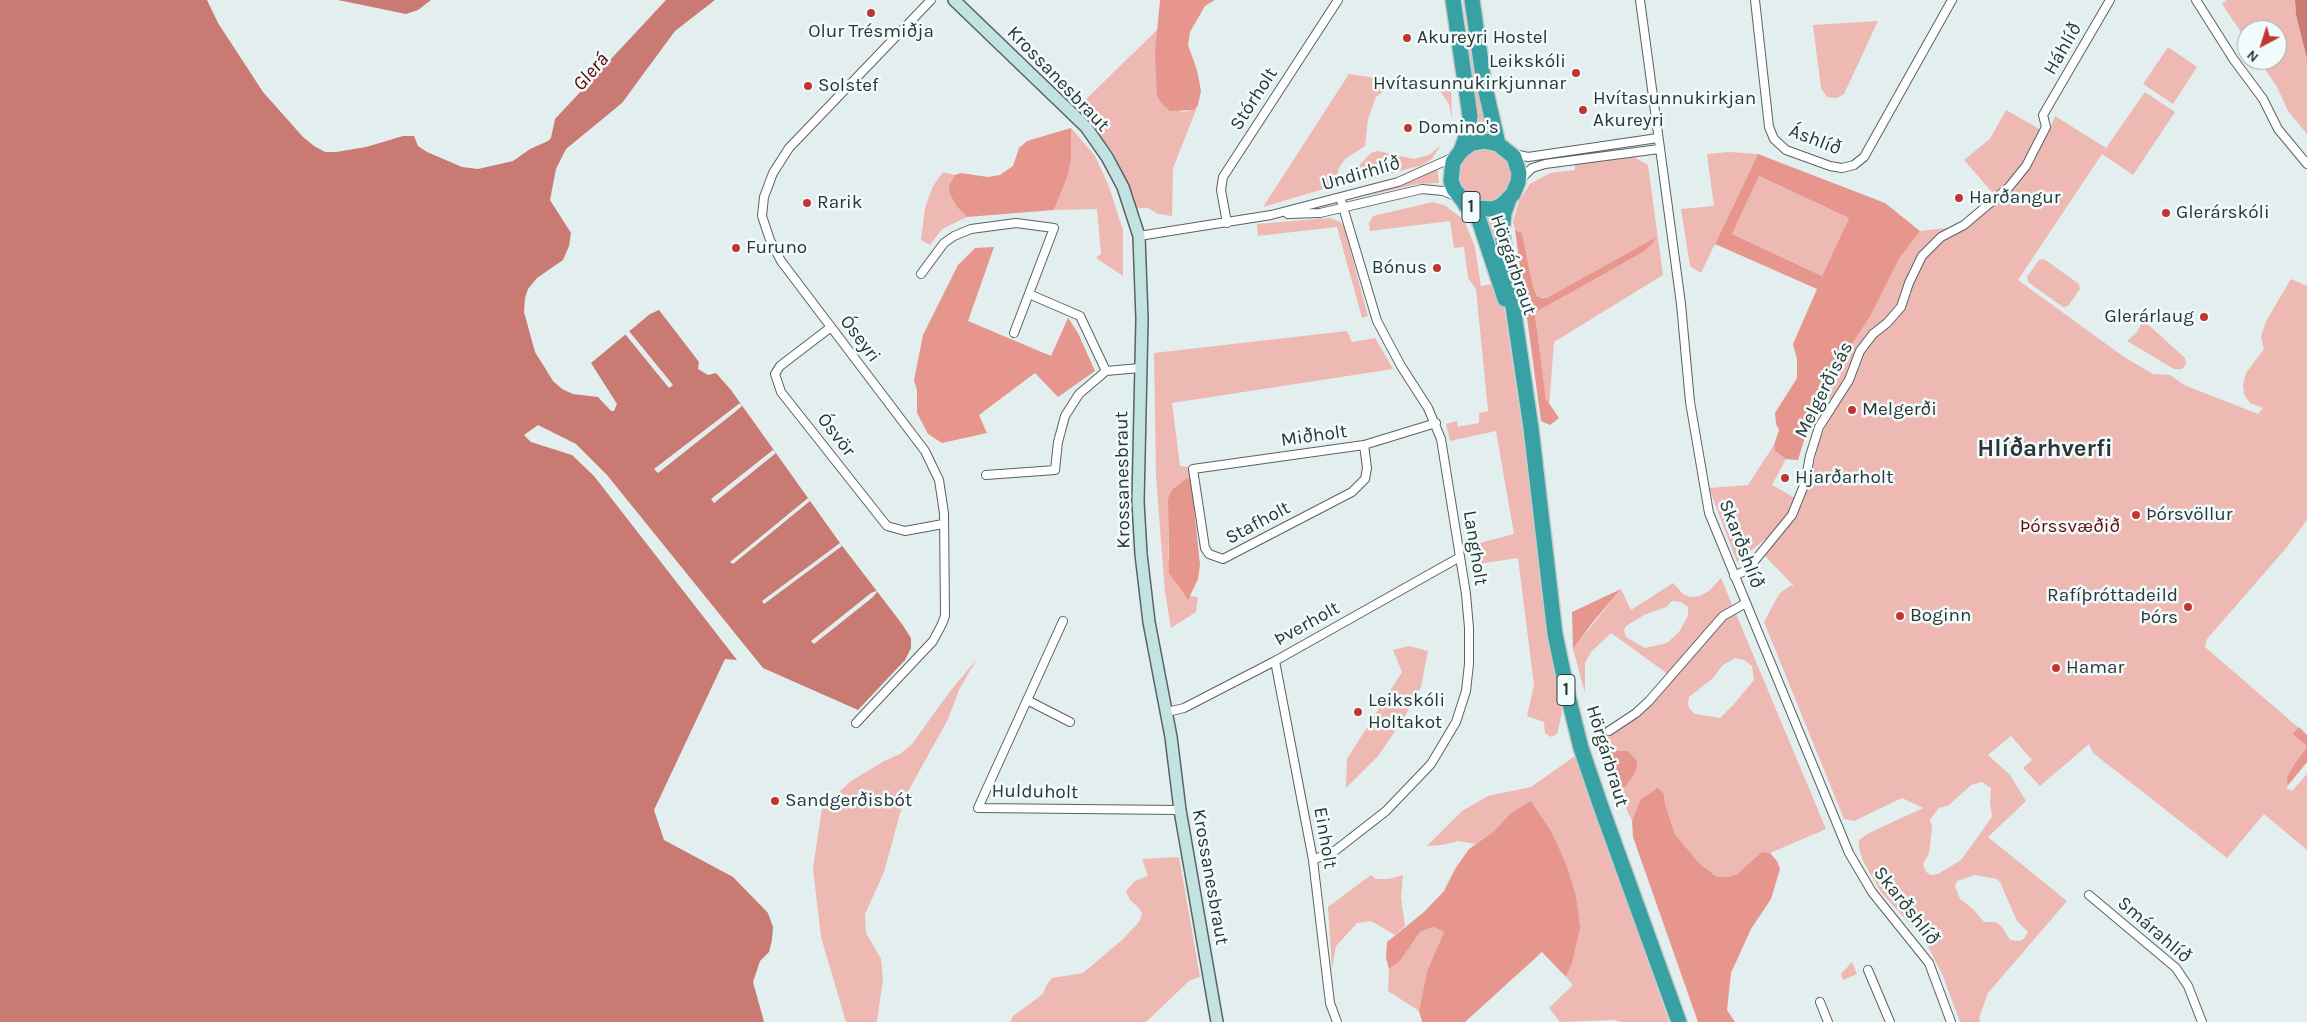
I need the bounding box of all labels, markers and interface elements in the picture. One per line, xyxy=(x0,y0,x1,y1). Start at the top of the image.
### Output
marker: Olur Trésmiðja xyxy=(865,7,877,19)
street label: Háhlíð xyxy=(2039,19,2087,79)
north arrow xyxy=(2237,20,2287,70)
place label: Olur Trésmiðja xyxy=(808,21,934,43)
street label: Krossanesbraut xyxy=(1002,22,1114,136)
place label: Akureyri Hostel xyxy=(1417,27,1548,49)
marker: Akureyri Hostel xyxy=(1401,32,1413,44)
text: N xyxy=(2243,46,2262,66)
water label: Glerá xyxy=(568,48,614,96)
place label: Leikskóli Hvítasunnukirkjunnar xyxy=(1373,51,1566,95)
street label: Stórholt xyxy=(1225,63,1283,135)
marker: Leikskóli Hvítasunnukirkjunnar xyxy=(1570,67,1582,79)
place label: Solstef xyxy=(818,75,879,97)
marker: Solstef xyxy=(802,80,814,92)
place label: Hvítasunnukirkjan Akureyri xyxy=(1593,88,1756,132)
marker: Hvítasunnukirkjan Akureyri xyxy=(1577,104,1589,116)
place label: Domino's xyxy=(1418,117,1499,139)
street label: Áshlíð xyxy=(1786,120,1844,160)
marker: Domino's xyxy=(1402,122,1414,134)
street label: Undirhlíð xyxy=(1319,152,1403,196)
place label: Harðangur xyxy=(1969,187,2061,209)
place label: Rarik xyxy=(817,192,862,214)
road number: 1 xyxy=(1462,192,1480,222)
marker: Harðangur xyxy=(1953,192,1965,204)
marker: Rarik xyxy=(801,197,813,209)
place label: Glerárskóli xyxy=(2176,202,2270,224)
marker: Glerárskóli xyxy=(2160,207,2172,219)
street label: Hörgárbraut xyxy=(1485,212,1541,318)
place label: Furuno xyxy=(746,237,807,259)
marker: Furuno xyxy=(730,242,742,254)
place label: Bónus xyxy=(1372,257,1427,279)
marker: Bónus xyxy=(1431,262,1443,274)
place label: Glerárlaug xyxy=(2104,306,2194,328)
street label: Óseyri xyxy=(835,311,885,367)
marker: Glerárlaug xyxy=(2198,311,2210,323)
street label: Melgerðisás xyxy=(1790,338,1858,442)
place label: Melgerði xyxy=(1862,399,1937,421)
marker: Melgerði xyxy=(1846,404,1858,416)
street label: Ósvör xyxy=(812,409,860,461)
street label: Krossanesbraut xyxy=(1110,411,1136,549)
street label: Miðholt xyxy=(1279,420,1349,452)
district label: Hlíðarhverfi xyxy=(1977,435,2113,463)
place label: Hjarðarholt xyxy=(1795,467,1893,489)
marker: Hjarðarholt xyxy=(1779,472,1791,484)
street label: Skarðshlíð xyxy=(1714,496,1768,592)
street label: Stafholt xyxy=(1222,497,1294,549)
place label: Þórsvöllur xyxy=(2146,504,2233,526)
street label: Langholt xyxy=(1458,509,1492,587)
marker: Þórsvöllur xyxy=(2130,509,2142,521)
park label: Þórssvæðið xyxy=(2020,516,2120,538)
place label: Rafíþróttadeild Þórs xyxy=(2047,585,2178,629)
street label: Þverholt xyxy=(1270,597,1344,651)
marker: Rafíþróttadeild Þórs xyxy=(2182,601,2194,613)
place label: Boginn xyxy=(1910,605,1972,627)
marker: Boginn xyxy=(1894,610,1906,622)
place label: Hamar xyxy=(2066,657,2124,679)
marker: Hamar xyxy=(2050,662,2062,674)
road number: 1 xyxy=(1557,674,1575,706)
place label: Leikskóli Holtakot xyxy=(1368,690,1445,734)
street label: Hörgárbraut xyxy=(1581,702,1633,810)
marker: Leikskóli Holtakot xyxy=(1352,706,1364,718)
street label: Hulduholt xyxy=(992,780,1078,804)
place label: Sandgerðisbót xyxy=(785,790,912,812)
marker: Sandgerðisbót xyxy=(769,795,781,807)
street label: Einholt xyxy=(1308,805,1342,871)
street label: Krossanesbraut xyxy=(1187,807,1233,947)
street label: Skarðshlíð xyxy=(1868,862,1944,950)
street label: Smárahlíð xyxy=(2113,892,2195,968)

